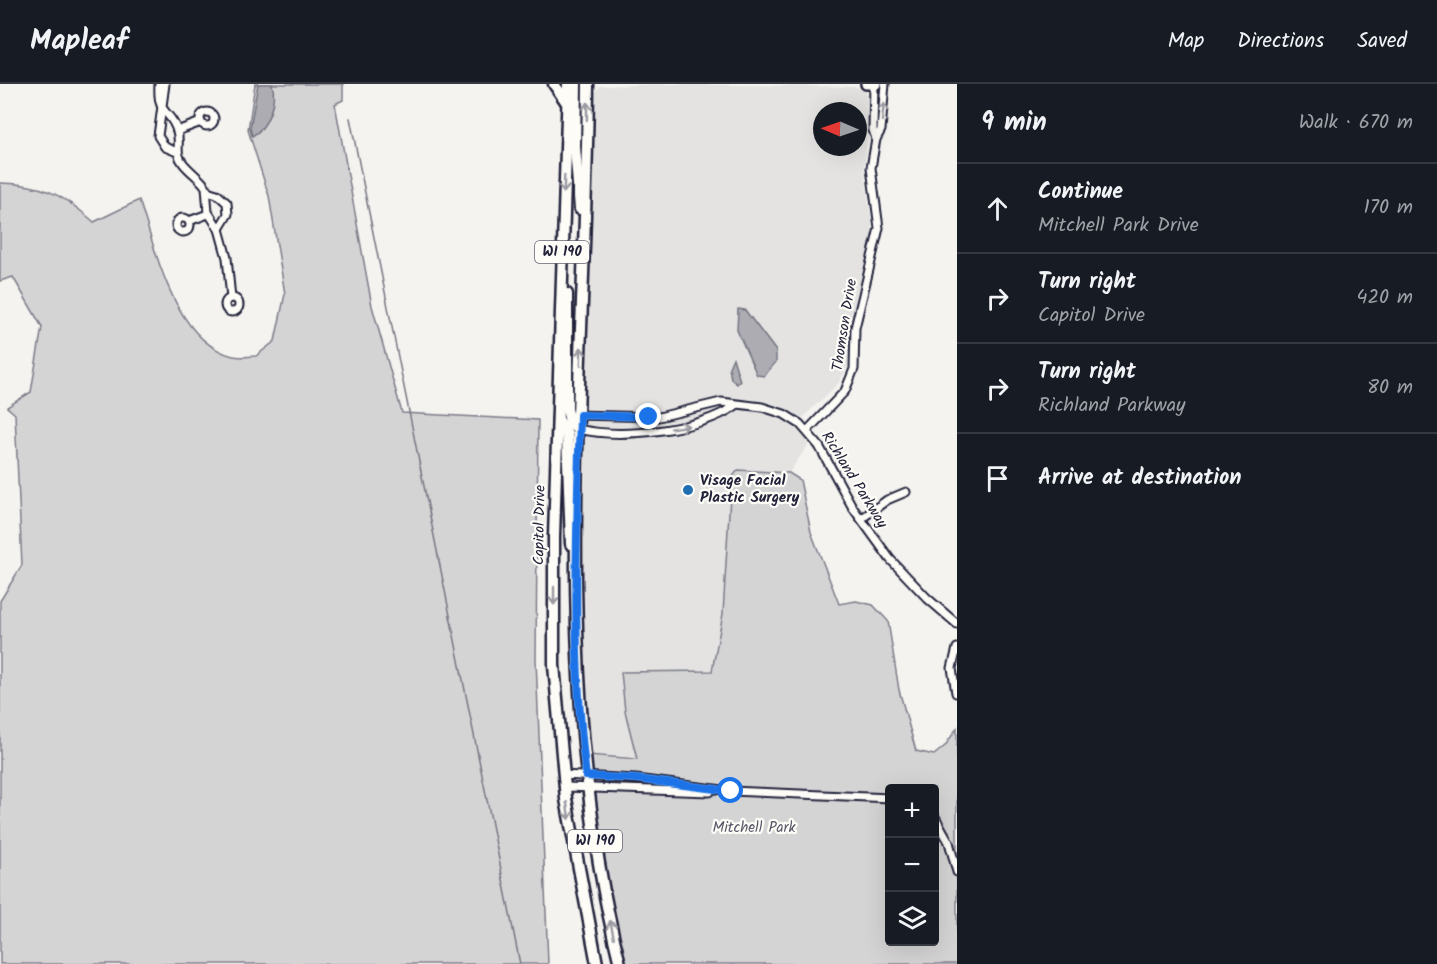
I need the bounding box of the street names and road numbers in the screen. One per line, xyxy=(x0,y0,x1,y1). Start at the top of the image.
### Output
road number: WI 190 xyxy=(535,241,589,263)
street label: Thomson Drive xyxy=(826,277,864,373)
street label: Richland Parkway xyxy=(815,427,894,534)
street label: Capitol Drive xyxy=(527,484,553,565)
road number: WI 190 xyxy=(568,830,622,852)

